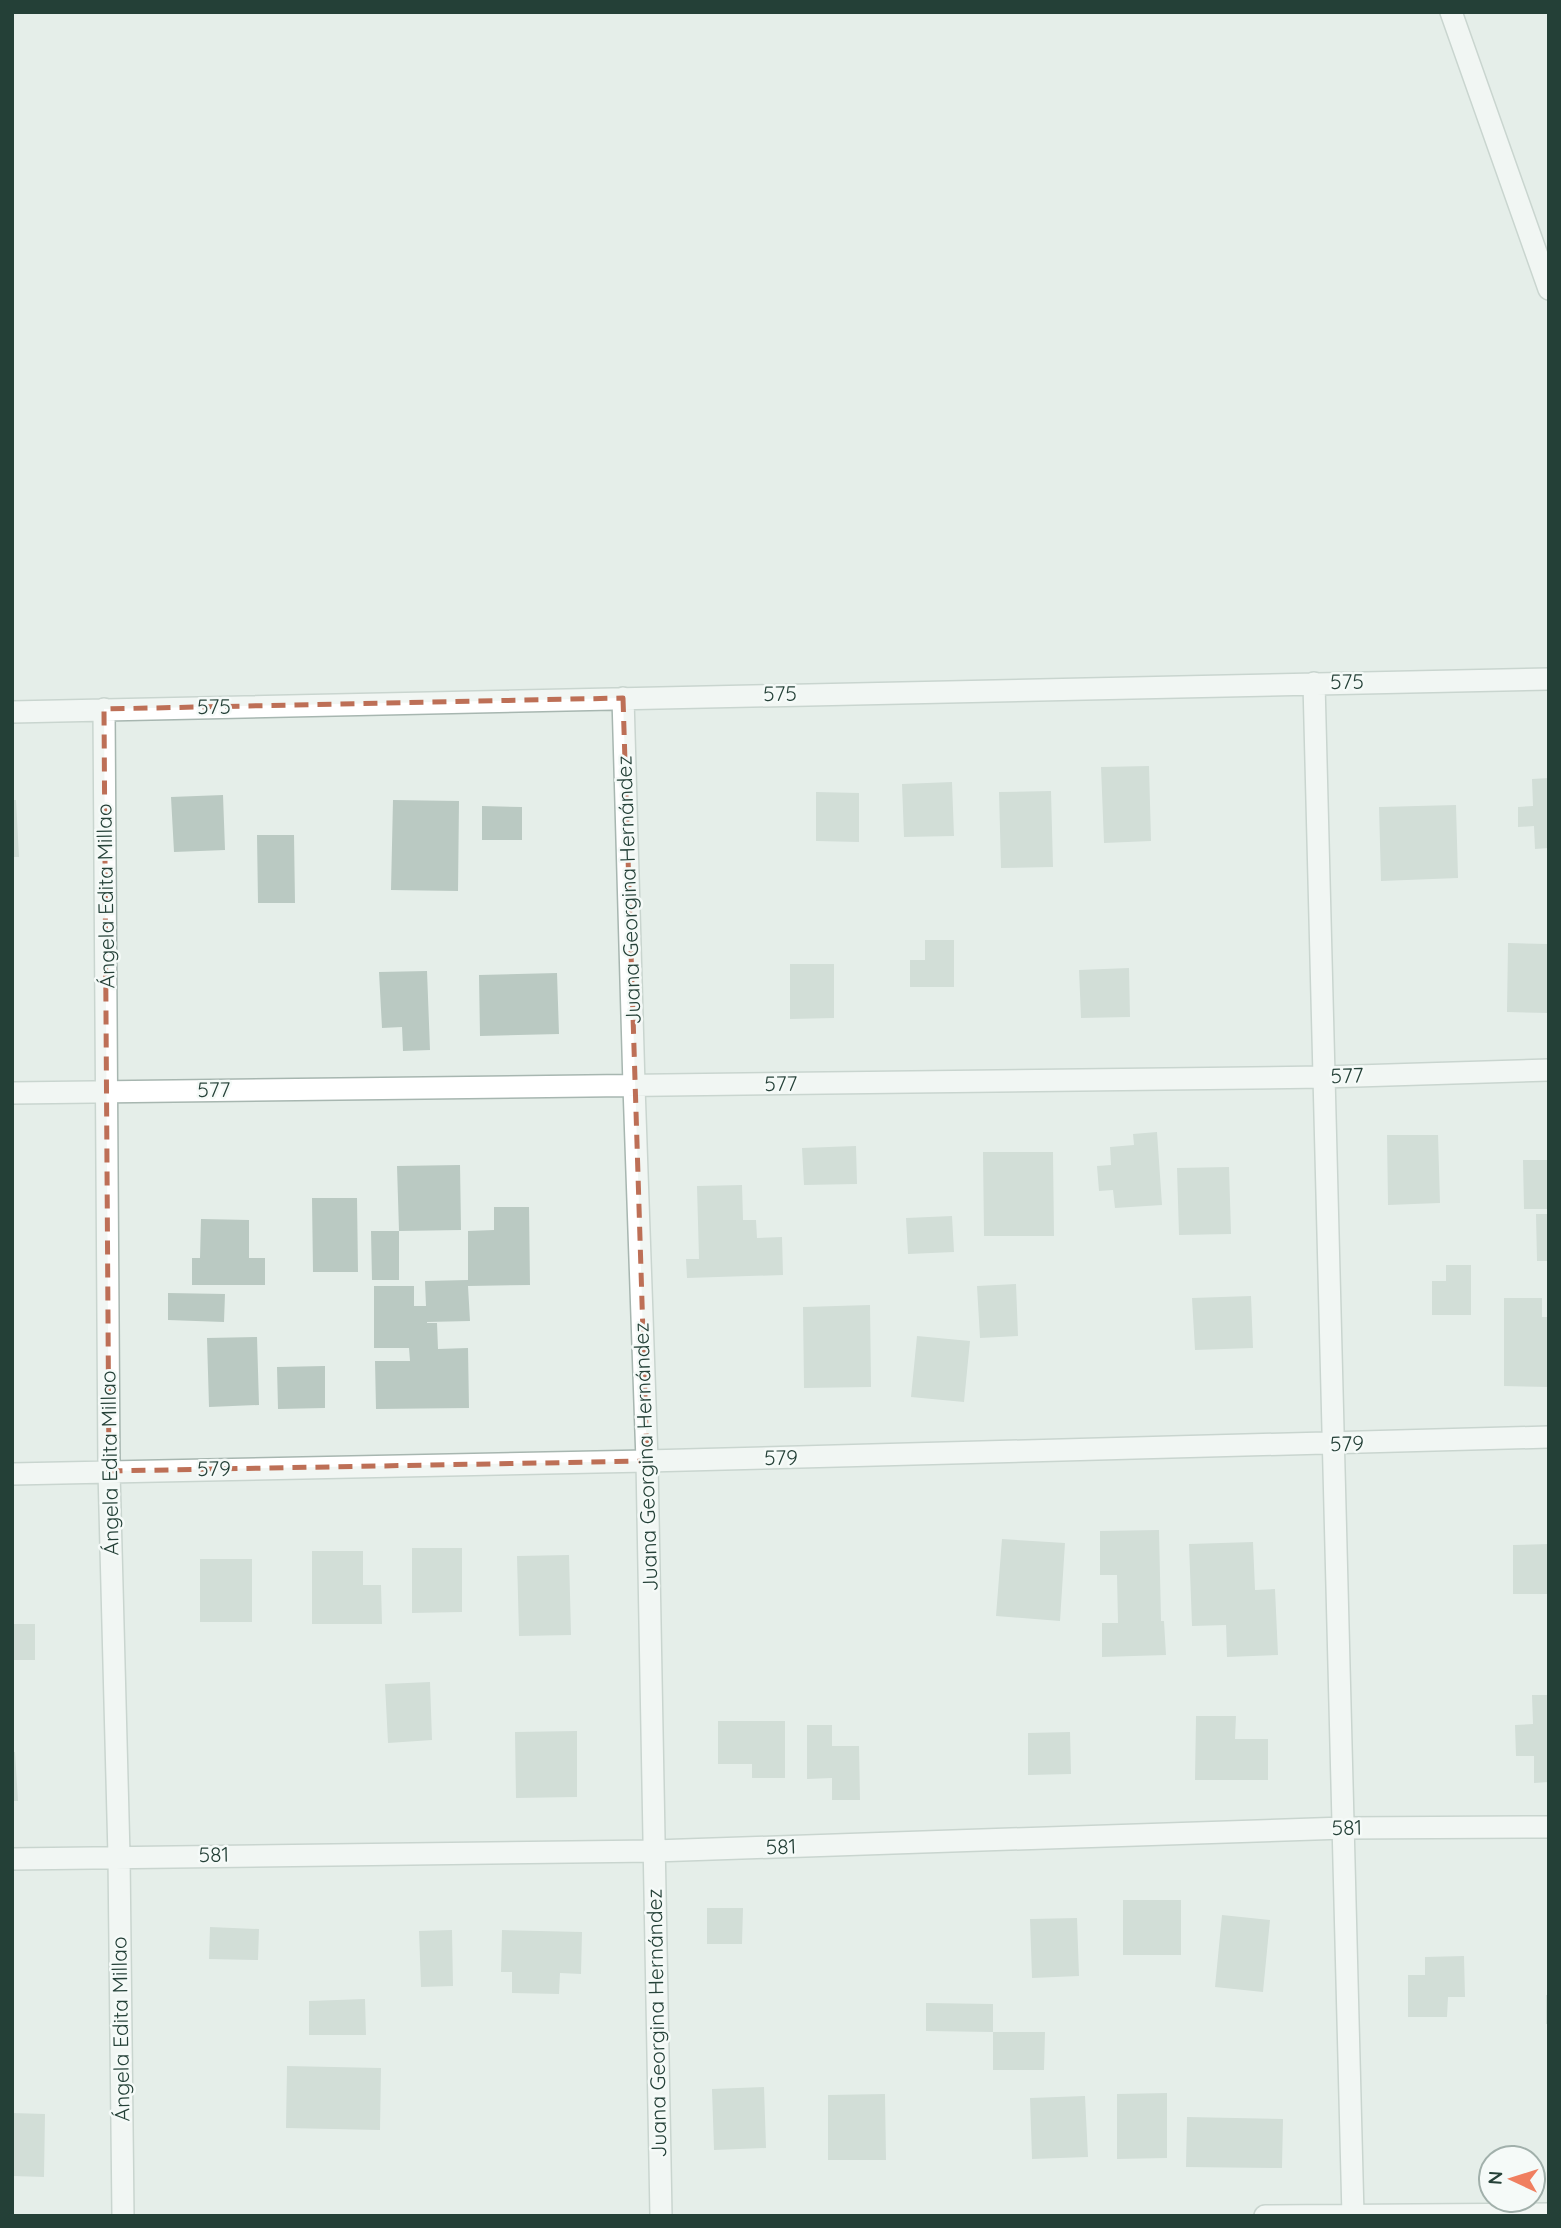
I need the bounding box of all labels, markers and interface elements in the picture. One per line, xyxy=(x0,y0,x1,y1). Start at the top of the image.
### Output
street label: 575 xyxy=(1330,668,1364,694)
street label: 575 xyxy=(763,680,797,706)
street label: 575 xyxy=(197,693,231,719)
street label: Juana Georgina Hernández xyxy=(610,755,646,1025)
street label: Ángela Edita Millao xyxy=(90,803,120,989)
street label: 577 xyxy=(1330,1061,1364,1089)
street label: 577 xyxy=(764,1070,798,1096)
street label: 577 xyxy=(197,1076,231,1102)
street label: Juana Georgina Hernández xyxy=(627,1322,663,1592)
street label: Ángela Edita Millao xyxy=(94,1370,124,1556)
street label: 579 xyxy=(1330,1429,1364,1457)
street label: 579 xyxy=(764,1444,798,1470)
street label: 579 xyxy=(197,1455,231,1481)
street label: 581 xyxy=(1331,1814,1362,1840)
street label: 581 xyxy=(765,1832,797,1860)
street label: 581 xyxy=(198,1841,229,1867)
street label: Juana Georgina Hernández xyxy=(641,1888,671,2158)
street label: Ángela Edita Millao xyxy=(105,1936,135,2122)
north arrow xyxy=(1477,2144,1547,2214)
text: N xyxy=(1483,2170,1507,2186)

